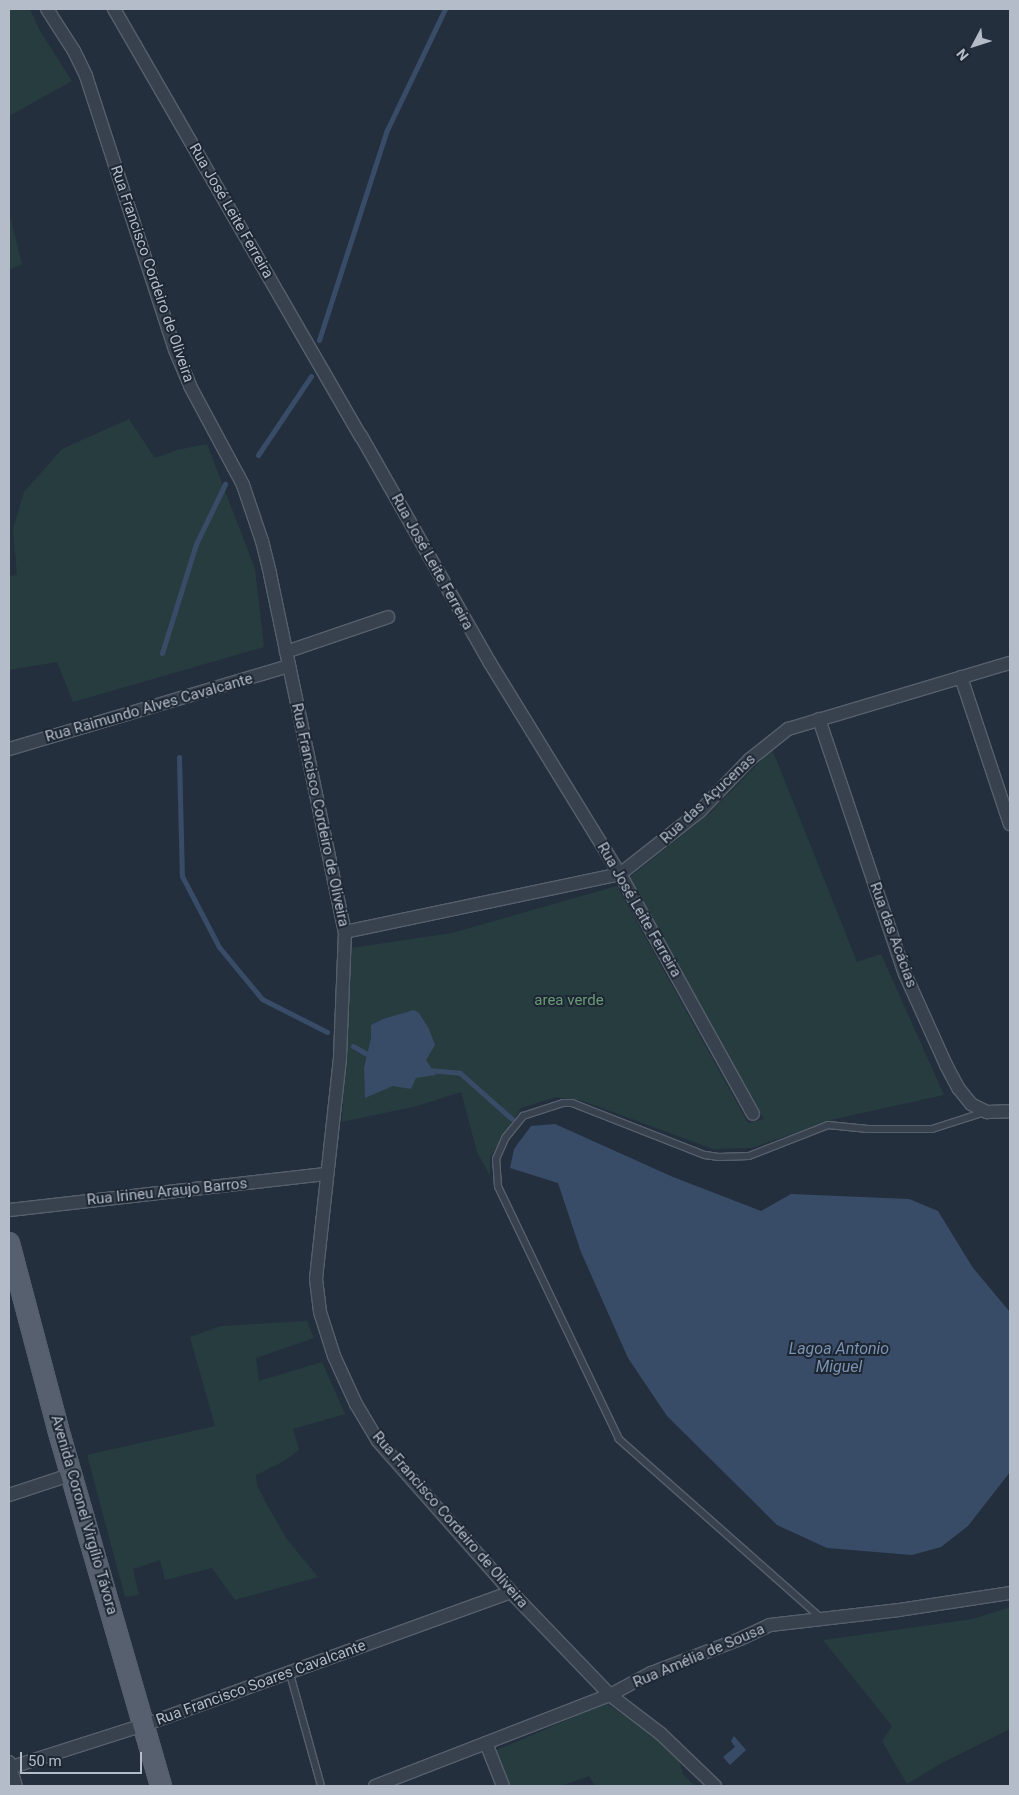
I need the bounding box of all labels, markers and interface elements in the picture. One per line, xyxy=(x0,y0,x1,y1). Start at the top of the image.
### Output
north arrow xyxy=(949,20,999,70)
text: N xyxy=(953,46,972,64)
street label: Rua José Leite Ferreira xyxy=(185,140,277,282)
street label: Rua Francisco Cordeiro de Oliveira xyxy=(106,163,198,385)
street label: Rua José Leite Ferreira xyxy=(387,491,477,633)
street label: Rua Raimundo Alves Cavalcante xyxy=(43,670,255,746)
street label: Rua Francisco Cordeiro de Oliveira xyxy=(287,702,353,928)
street label: Rua das Açucenas xyxy=(657,750,759,848)
street label: Rua José Leite Ferreira xyxy=(593,839,685,981)
street label: Rua das Acácias xyxy=(866,880,920,990)
park label: area verde xyxy=(534,992,604,1010)
street label: Rua Irineu Araujo Barros xyxy=(86,1175,248,1209)
water label: Lagoa Antonio Miguel xyxy=(789,1339,889,1377)
street label: Avenida Coronel Virgílio Távora xyxy=(47,1413,121,1617)
street label: Rua Francisco Cordeiro de Oliveira xyxy=(368,1428,532,1612)
street label: Rua Amélia de Sousa xyxy=(630,1620,768,1692)
street label: Rua Francisco Soares Cavalcante xyxy=(154,1637,368,1729)
scale bar xyxy=(22,1742,145,1774)
text: 50 m xyxy=(28,1752,62,1770)

